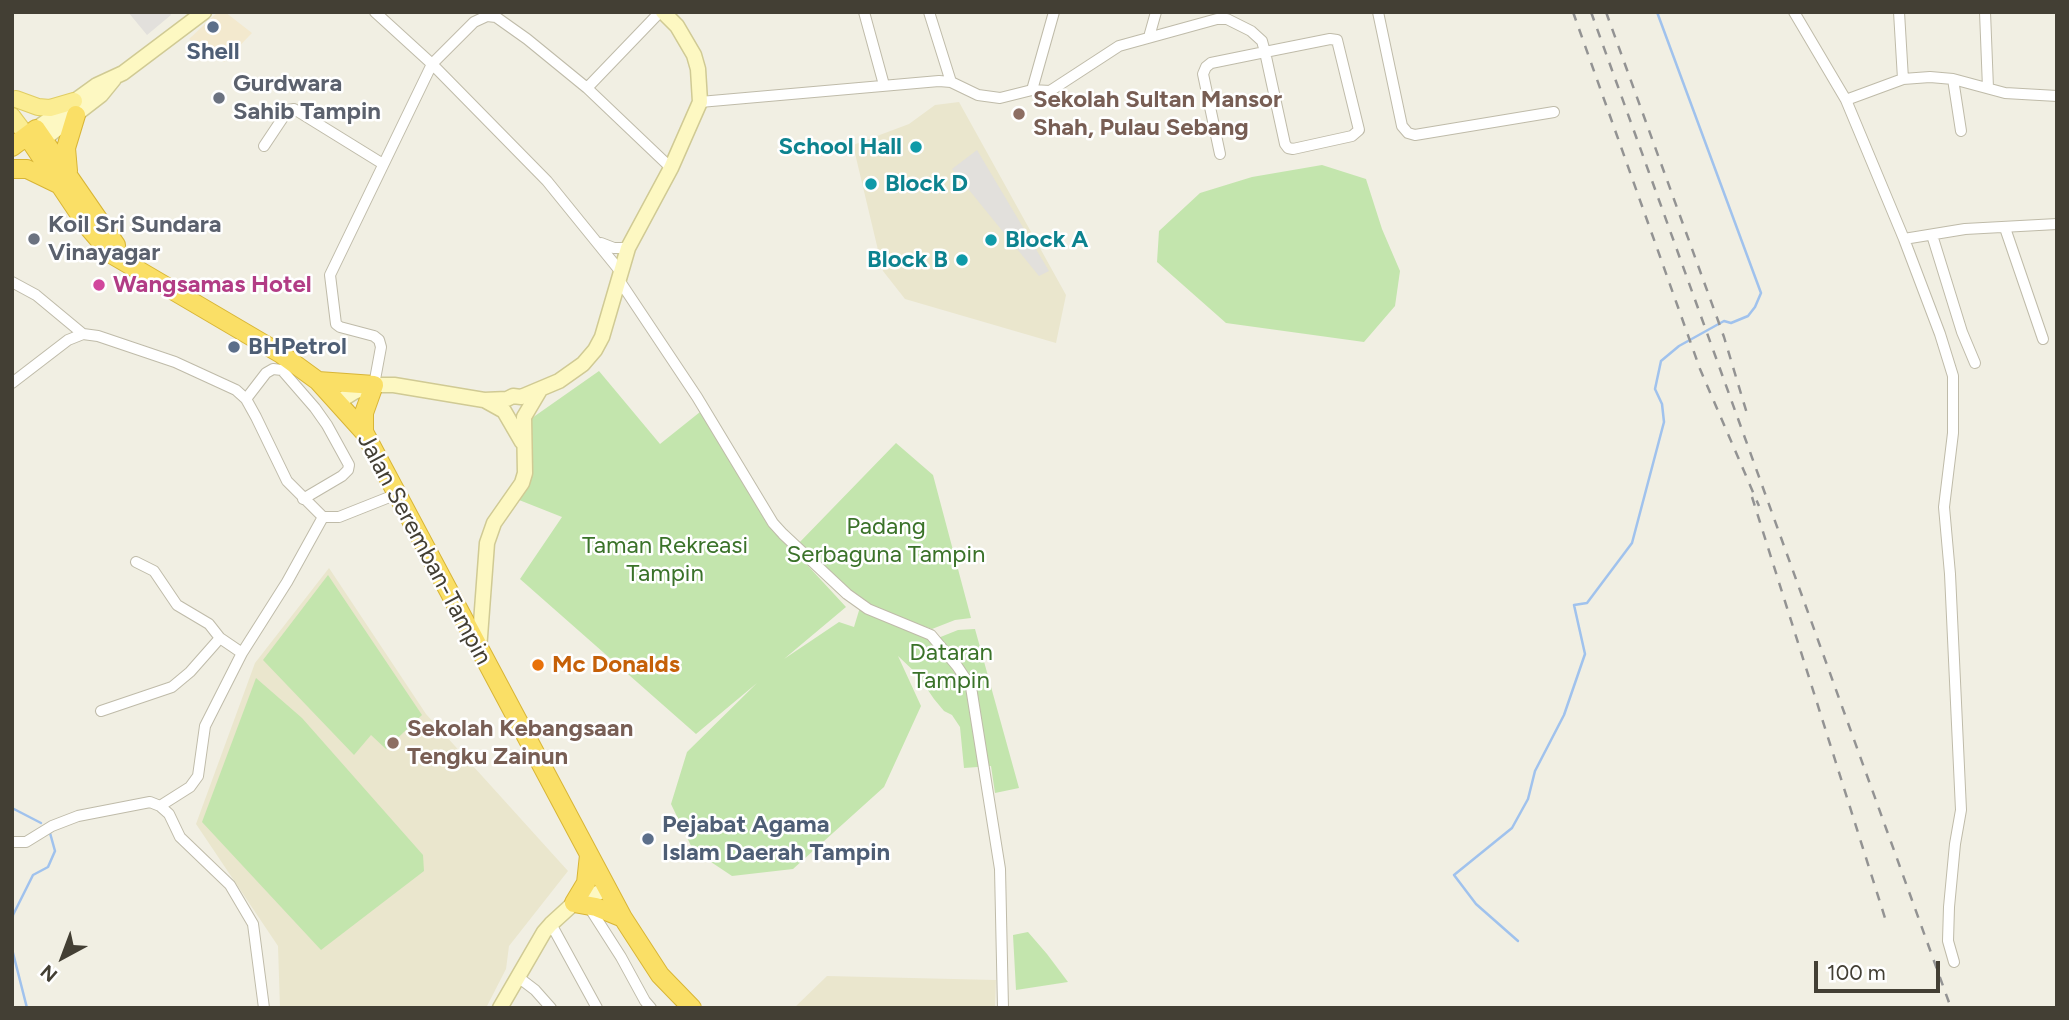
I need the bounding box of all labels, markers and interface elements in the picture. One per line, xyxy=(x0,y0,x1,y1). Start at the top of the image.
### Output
marker: Shell xyxy=(205,19,221,35)
place label: Shell xyxy=(186,38,240,66)
place label: Gurdwara Sahib Tampin xyxy=(233,70,381,126)
place label: Sekolah Sultan Mansor Shah, Pulau Sebang xyxy=(1033,86,1282,142)
marker: Gurdwara Sahib Tampin xyxy=(211,90,227,106)
marker: Sekolah Sultan Mansor Shah, Pulau Sebang xyxy=(1011,106,1027,122)
place label: School Hall xyxy=(779,133,902,161)
marker: School Hall xyxy=(908,139,924,155)
place label: Block D xyxy=(885,170,968,198)
marker: Block D xyxy=(863,176,879,192)
place label: Koil Sri Sundara Vinayagar xyxy=(48,211,222,267)
place label: Block A xyxy=(1005,226,1088,254)
marker: Koil Sri Sundara Vinayagar xyxy=(26,231,42,247)
marker: Block A xyxy=(983,232,999,248)
place label: Block B xyxy=(867,246,948,274)
marker: Block B xyxy=(954,252,970,268)
place label: Wangsamas Hotel xyxy=(113,271,312,299)
marker: Wangsamas Hotel xyxy=(91,277,107,293)
place label: BHPetrol xyxy=(248,333,347,361)
marker: BHPetrol xyxy=(226,339,242,355)
street label: Jalan Seremban-Tampin xyxy=(351,428,497,670)
park label: Padang Serbaguna Tampin xyxy=(787,513,985,569)
park label: Taman Rekreasi Tampin xyxy=(582,532,748,588)
park label: Dataran Tampin xyxy=(909,639,993,695)
place label: Mc Donalds xyxy=(552,651,680,679)
marker: Mc Donalds xyxy=(530,657,546,673)
place label: Sekolah Kebangsaan Tengku Zainun xyxy=(407,715,633,771)
marker: Sekolah Kebangsaan Tengku Zainun xyxy=(385,735,401,751)
place label: Pejabat Agama Islam Daerah Tampin xyxy=(662,811,890,867)
marker: Pejabat Agama Islam Daerah Tampin xyxy=(640,831,656,847)
north arrow xyxy=(28,922,98,992)
scale bar xyxy=(1817,946,1943,990)
text: N xyxy=(36,960,62,987)
text: 100 m xyxy=(1827,960,1886,985)

